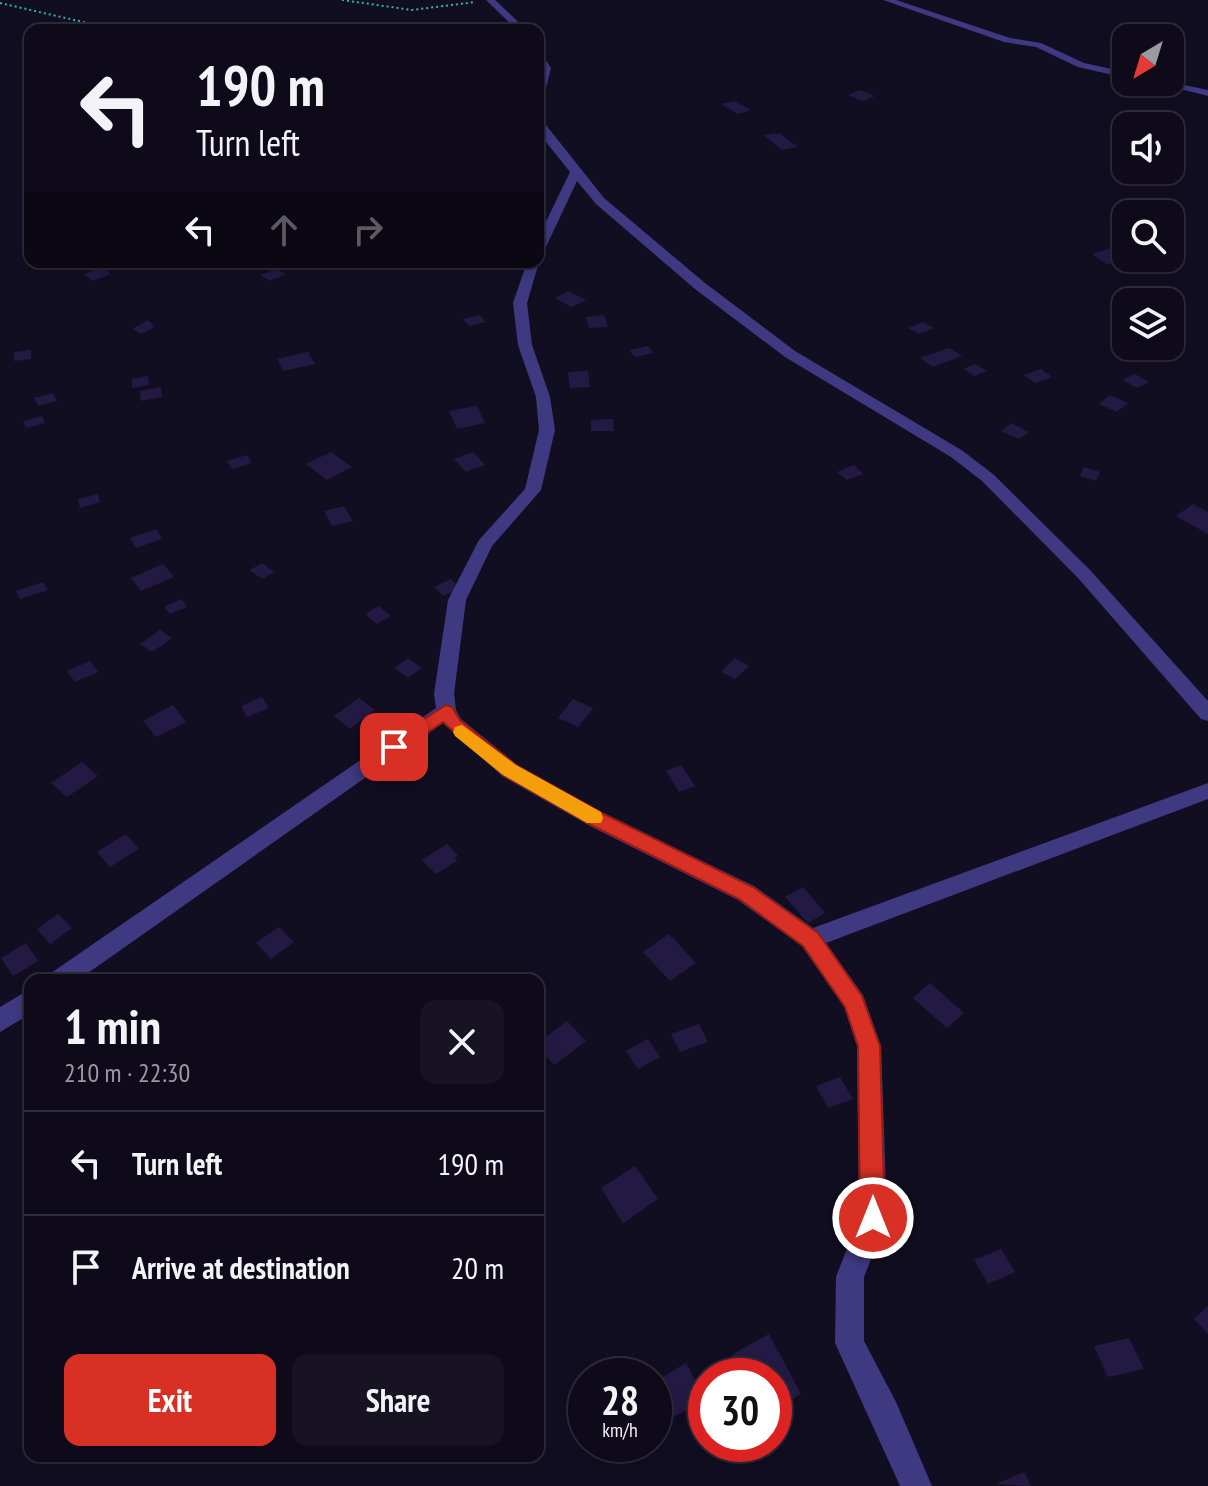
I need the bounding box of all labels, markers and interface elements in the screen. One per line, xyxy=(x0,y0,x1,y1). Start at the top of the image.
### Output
north arrow xyxy=(1112,24,1184,96)
map controls xyxy=(1112,24,1184,360)
text: 190 m xyxy=(196,49,325,121)
icon: left xyxy=(64,56,168,160)
button: sound xyxy=(1112,112,1184,184)
text: Turn left xyxy=(196,119,300,166)
button: search xyxy=(1112,200,1184,272)
icon: left xyxy=(178,208,222,252)
icon: ahead xyxy=(262,208,306,252)
icon: right xyxy=(346,208,390,252)
button: layers xyxy=(1112,288,1184,360)
pin xyxy=(360,713,428,781)
icon: arrive xyxy=(372,725,416,769)
text: 1 min xyxy=(64,995,161,1057)
button: close xyxy=(420,1000,504,1084)
text: 210 m · 22:30 xyxy=(64,1056,190,1089)
icon: left xyxy=(64,1141,108,1185)
text: Turn left xyxy=(132,1144,222,1183)
text: 190 m xyxy=(438,1144,504,1183)
position arrow xyxy=(831,1176,915,1260)
icon: arrive xyxy=(64,1245,108,1289)
text: Arrive at destination xyxy=(132,1248,350,1287)
text: 20 m xyxy=(451,1248,504,1287)
button: Exit xyxy=(64,1354,276,1446)
button: Share xyxy=(292,1354,504,1446)
speed limit sign: 30 xyxy=(688,1358,792,1462)
text: 28 xyxy=(601,1374,639,1426)
text: km/h xyxy=(602,1417,638,1443)

